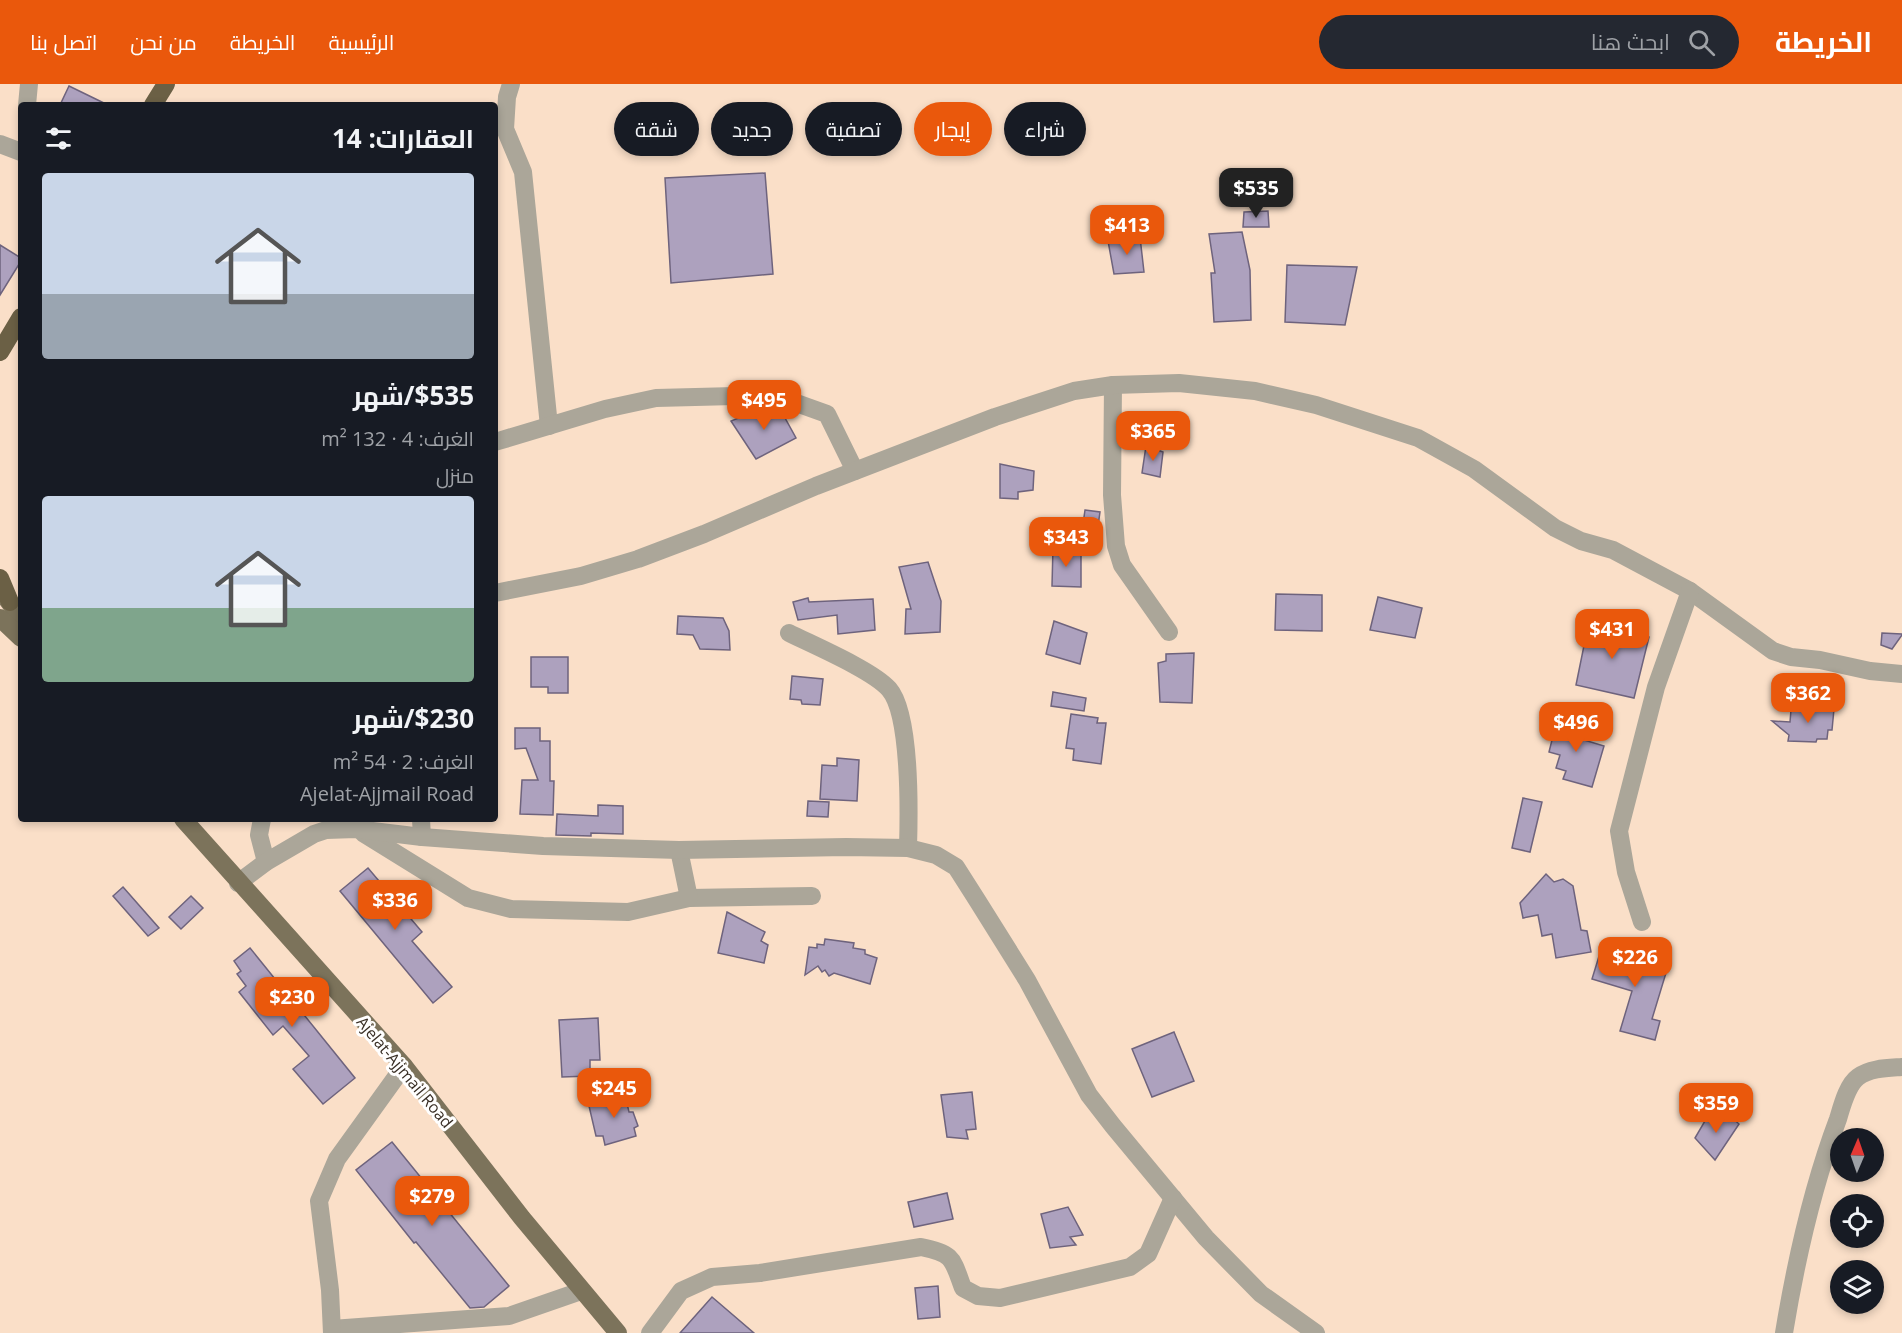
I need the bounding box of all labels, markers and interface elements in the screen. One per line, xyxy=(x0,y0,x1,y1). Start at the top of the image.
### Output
search box xyxy=(1319,15,1739,69)
text: الخريطة xyxy=(1775,22,1872,60)
text: ابحث هنا xyxy=(1591,26,1670,56)
icon: search xyxy=(1685,26,1718,59)
text: اتصل بنا xyxy=(30,28,97,56)
text: من نحن xyxy=(130,28,197,56)
text: الخريطة xyxy=(230,28,295,56)
text: الرئيسية xyxy=(328,28,394,56)
chip: شقة xyxy=(614,102,699,156)
chip: جديد xyxy=(711,102,793,156)
chip: تصفية xyxy=(805,102,902,156)
chip: إيجار xyxy=(914,102,992,156)
chip: شراء xyxy=(1004,102,1086,156)
text: العقارات: 14 xyxy=(332,120,474,156)
icon: filters xyxy=(42,122,75,155)
pin: $535 xyxy=(1220,168,1292,219)
text: $535 xyxy=(1233,174,1279,201)
pin: $413 xyxy=(1091,205,1163,256)
text: $413 xyxy=(1104,211,1150,238)
icon: home xyxy=(204,212,312,320)
text: $535/شهر xyxy=(353,377,474,413)
pin: $495 xyxy=(728,380,800,431)
text: $495 xyxy=(741,386,787,413)
pin: $365 xyxy=(1117,411,1189,462)
text: $365 xyxy=(1130,417,1176,444)
text: الغرف: 4 · 132 m² xyxy=(321,425,474,452)
text: منزل xyxy=(436,462,474,489)
pin: $343 xyxy=(1030,517,1102,568)
text: $343 xyxy=(1043,523,1089,550)
icon: home xyxy=(204,535,312,643)
pin: $431 xyxy=(1576,609,1648,660)
text: $431 xyxy=(1589,615,1635,642)
pin: $362 xyxy=(1772,673,1844,724)
text: $362 xyxy=(1785,679,1831,706)
text: $230/شهر xyxy=(353,700,474,736)
pin: $496 xyxy=(1540,702,1612,753)
text: $496 xyxy=(1553,708,1599,735)
text: الغرف: 2 · 54 m² xyxy=(333,748,474,775)
text: Ajelat-Ajjmail Road xyxy=(300,780,474,807)
pin: $336 xyxy=(359,880,431,931)
text: $336 xyxy=(372,886,418,913)
pin: $226 xyxy=(1599,937,1671,988)
text: $226 xyxy=(1612,943,1658,970)
pin: $230 xyxy=(256,977,328,1028)
text: $230 xyxy=(269,983,315,1010)
street label: Ajelat-Ajjmail Road xyxy=(352,1012,458,1132)
pin: $245 xyxy=(578,1068,650,1119)
text: $245 xyxy=(591,1074,637,1101)
pin: $359 xyxy=(1680,1083,1752,1134)
text: $359 xyxy=(1693,1089,1739,1116)
north arrow xyxy=(1830,1128,1884,1182)
map controls xyxy=(1830,1128,1884,1314)
pin: $279 xyxy=(396,1176,468,1227)
text: $279 xyxy=(409,1182,455,1209)
button: locate xyxy=(1830,1194,1884,1248)
button: layers xyxy=(1830,1260,1884,1314)

